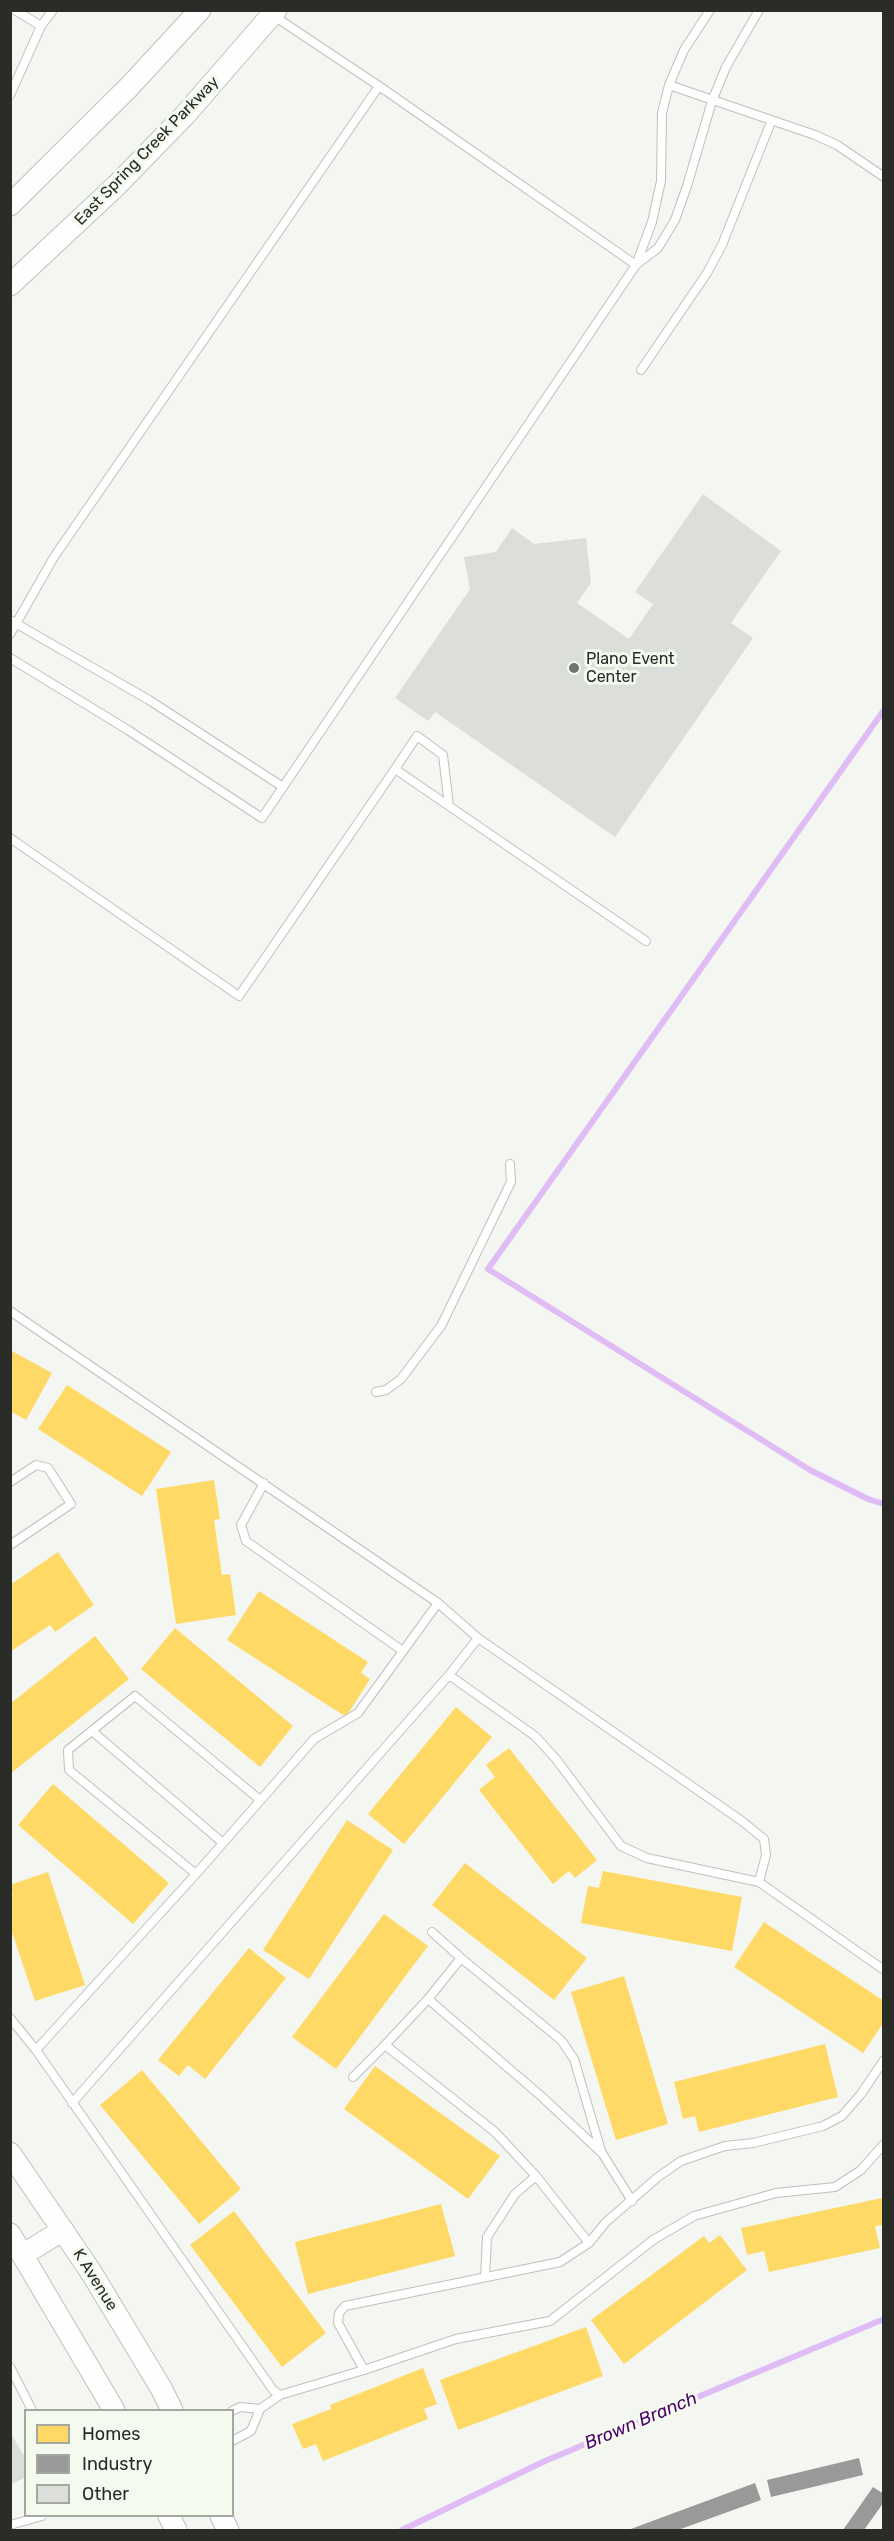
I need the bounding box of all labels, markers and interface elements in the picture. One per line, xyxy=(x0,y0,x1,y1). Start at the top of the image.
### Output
street label: East Spring Creek Parkway xyxy=(71,73,223,229)
place label: Plano Event Center xyxy=(586,649,675,687)
marker: Plano Event Center xyxy=(567,661,581,675)
street label: K Avenue xyxy=(68,2245,122,2315)
water label: Brown Branch xyxy=(582,2388,700,2454)
legend xyxy=(24,2409,234,2517)
text: Homes xyxy=(82,2423,140,2445)
text: Industry xyxy=(82,2453,152,2475)
text: Other xyxy=(82,2483,129,2505)

